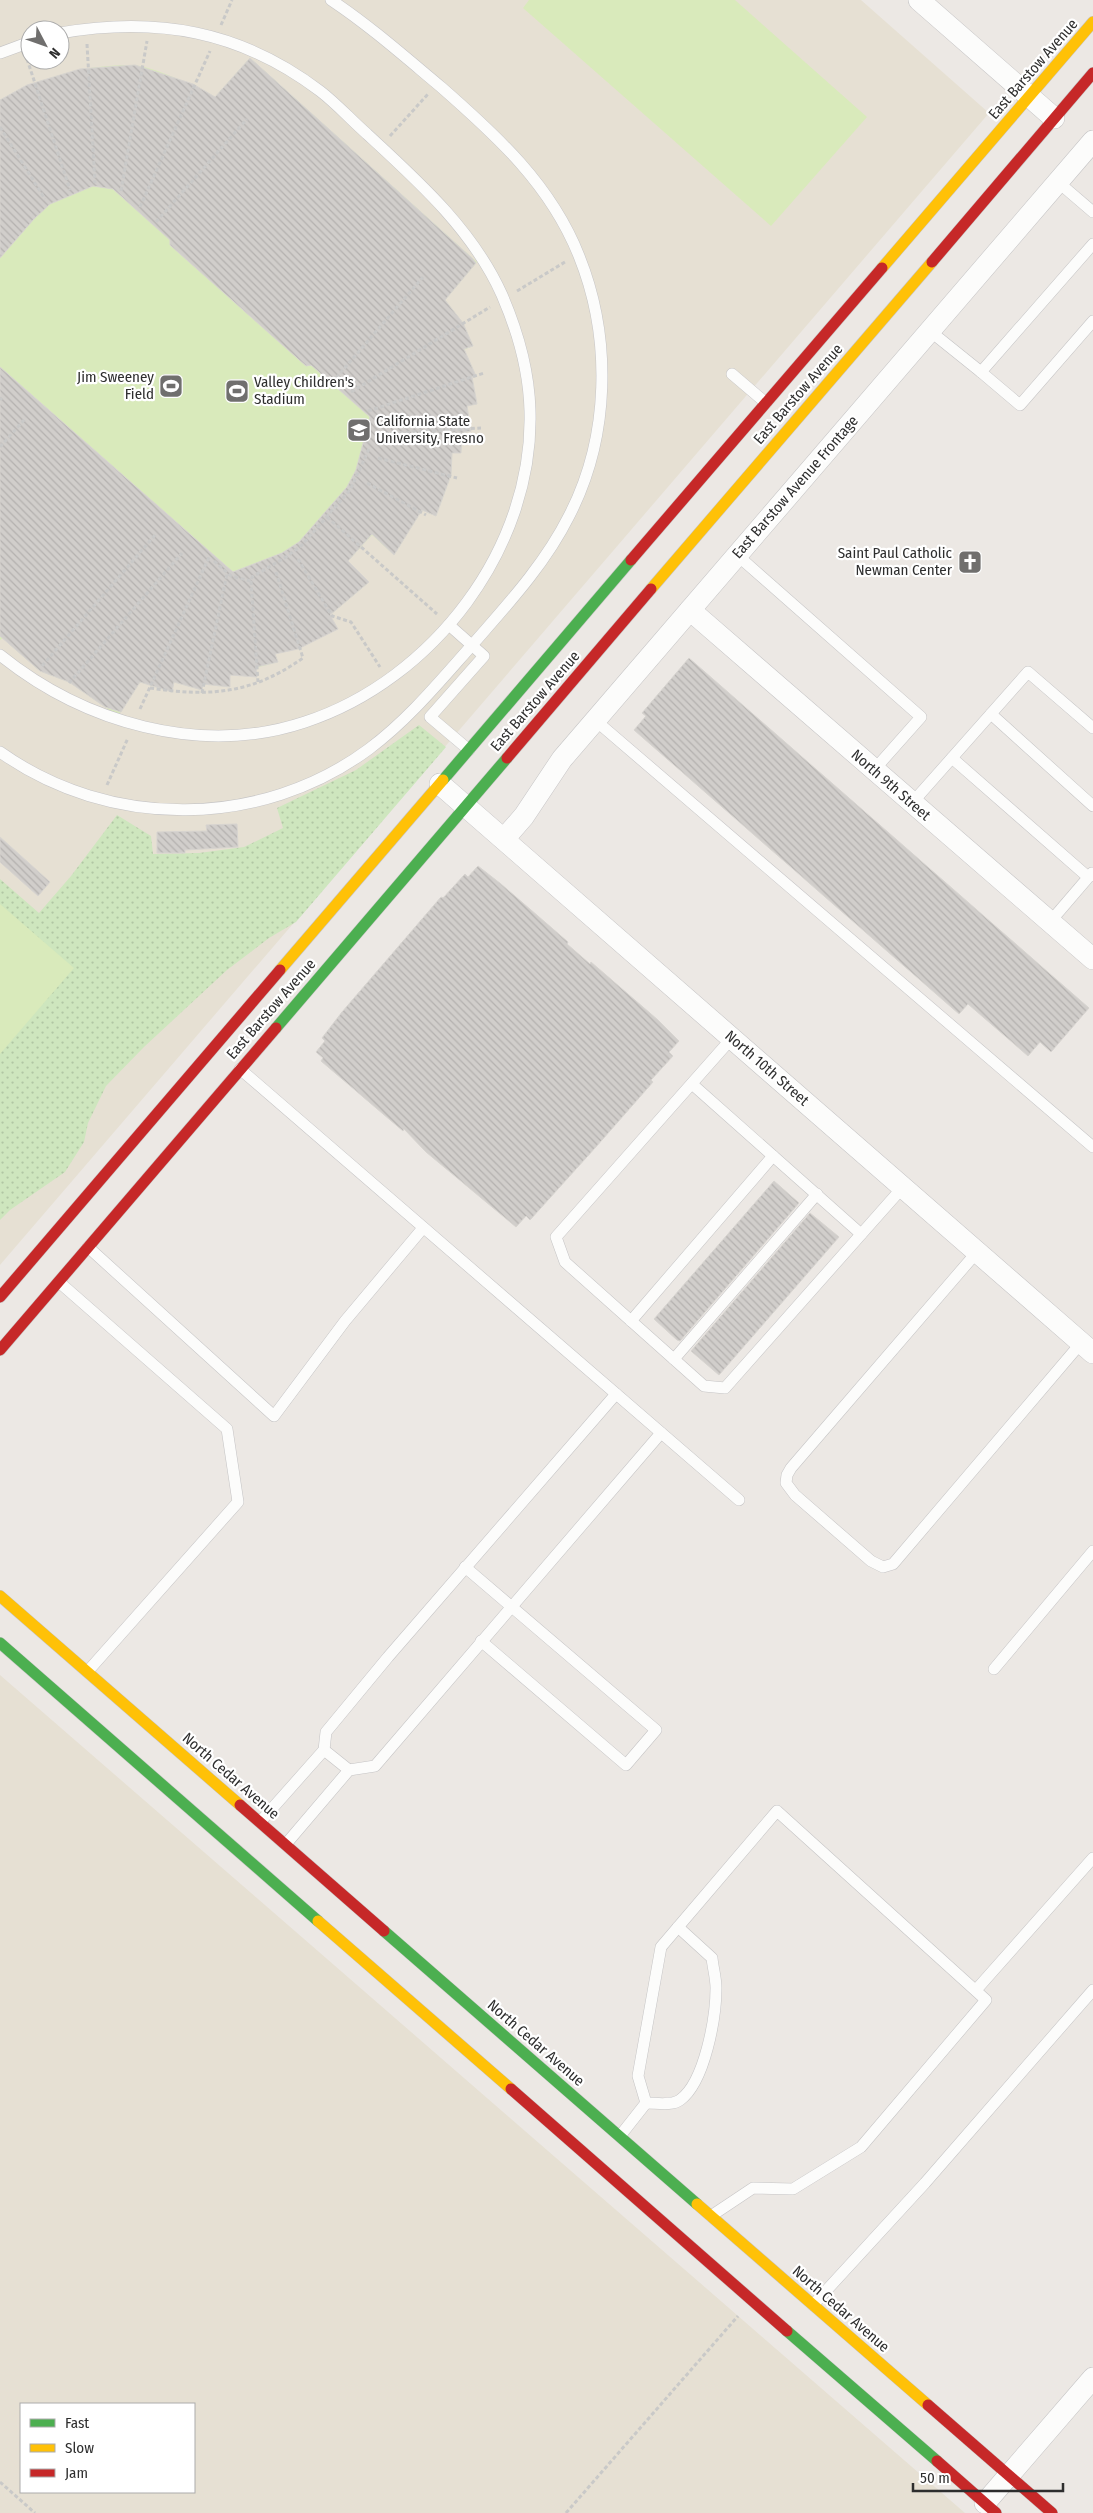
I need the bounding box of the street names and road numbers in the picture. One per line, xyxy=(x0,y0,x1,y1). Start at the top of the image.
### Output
street label: East Barstow Avenue xyxy=(985,15,1081,123)
street label: East Barstow Avenue xyxy=(750,340,846,448)
street label: East Barstow Avenue Frontage xyxy=(728,412,862,562)
street label: East Barstow Avenue xyxy=(487,647,583,755)
street label: North 9th Street xyxy=(848,746,934,824)
street label: East Barstow Avenue xyxy=(223,955,319,1063)
street label: North 10th Street xyxy=(721,1027,813,1109)
street label: North Cedar Avenue xyxy=(179,1729,283,1823)
street label: North Cedar Avenue xyxy=(484,1996,588,2090)
street label: North Cedar Avenue xyxy=(789,2262,893,2356)

